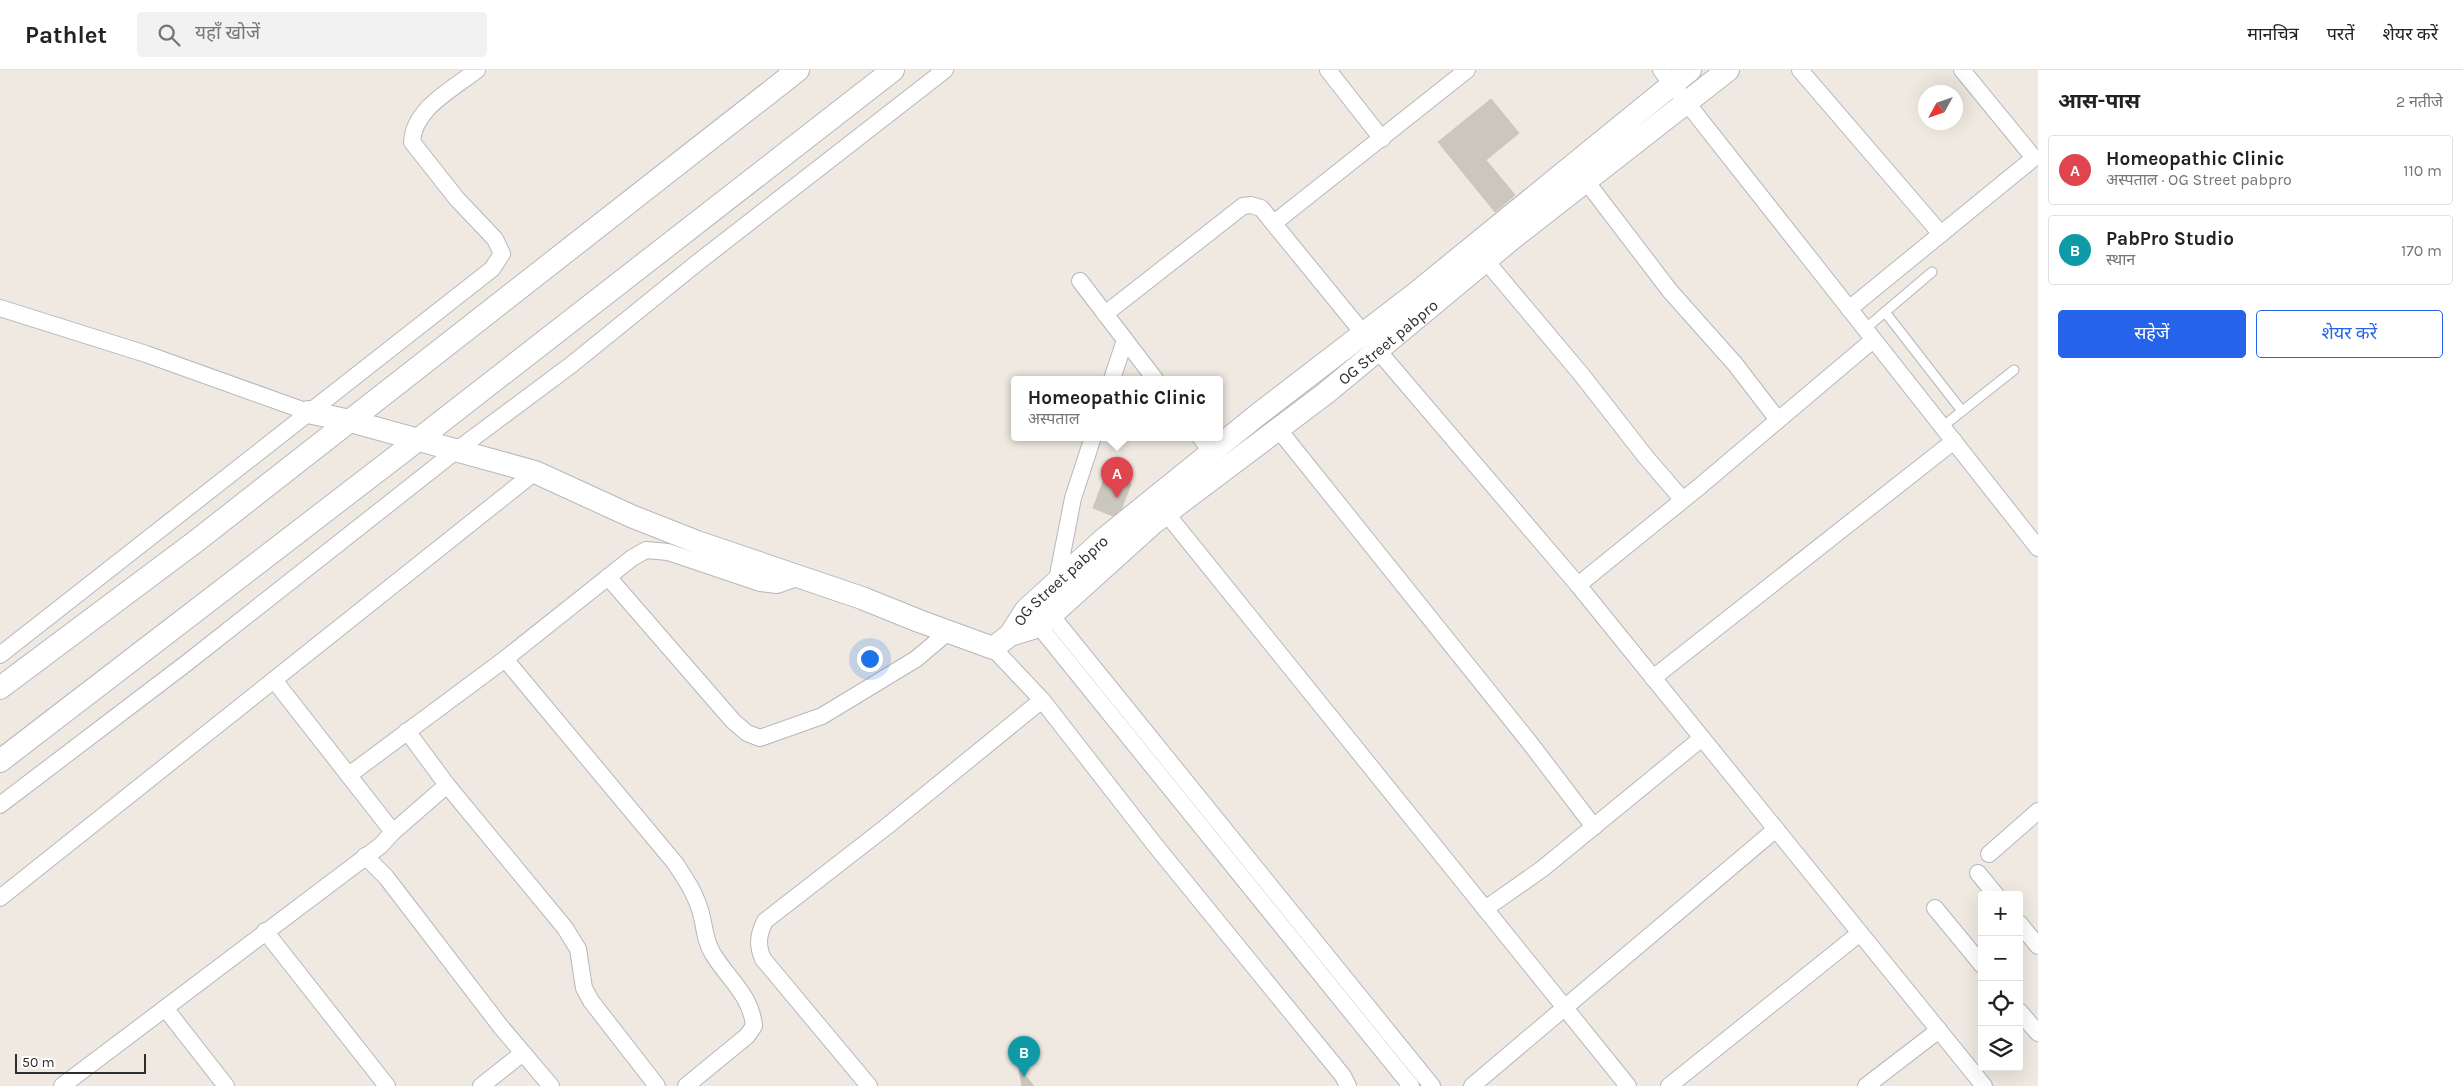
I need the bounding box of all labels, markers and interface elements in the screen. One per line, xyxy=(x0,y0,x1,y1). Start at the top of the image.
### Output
search box xyxy=(137,12,487,57)
text: Pathlet xyxy=(25,21,107,49)
icon: search xyxy=(155,21,183,49)
text: यहाँ खोजें xyxy=(195,22,260,44)
text: मानचित्र xyxy=(2247,23,2299,45)
text: परतें xyxy=(2327,23,2354,45)
text: शेयर करें xyxy=(2382,23,2438,45)
north arrow xyxy=(1918,85,1963,130)
text: आस-पास xyxy=(2058,89,2140,113)
text: 2 नतीजे xyxy=(2396,92,2443,111)
text: Homeopathic Clinic xyxy=(2106,148,2284,170)
text: A xyxy=(2070,161,2080,180)
text: 110 m xyxy=(2403,161,2442,180)
text: अस्पताल · OG Street pabpro xyxy=(2106,170,2292,189)
text: PabPro Studio xyxy=(2106,228,2234,250)
text: B xyxy=(2070,241,2080,260)
text: 170 m xyxy=(2401,241,2442,260)
text: स्थान xyxy=(2106,250,2135,269)
street label: OG Street pabpro xyxy=(1334,295,1442,389)
button: सहेजें xyxy=(2058,310,2246,358)
button: शेयर करें xyxy=(2256,310,2443,358)
popup xyxy=(1011,376,1223,441)
text: Homeopathic Clinic xyxy=(1028,387,1206,409)
text: अस्पताल xyxy=(1028,409,1079,428)
pin: A xyxy=(1101,457,1133,498)
street label: OG Street pabpro xyxy=(1009,531,1112,629)
your location xyxy=(857,646,883,672)
map controls xyxy=(1978,891,2023,1071)
button: + xyxy=(1978,891,2023,936)
button: − xyxy=(1978,936,2023,981)
button: locate xyxy=(1978,981,2023,1026)
button: layers xyxy=(1978,1026,2023,1071)
pin: B xyxy=(1008,1036,1040,1077)
scale bar xyxy=(15,1051,146,1074)
text: 50 m xyxy=(22,1054,55,1071)

